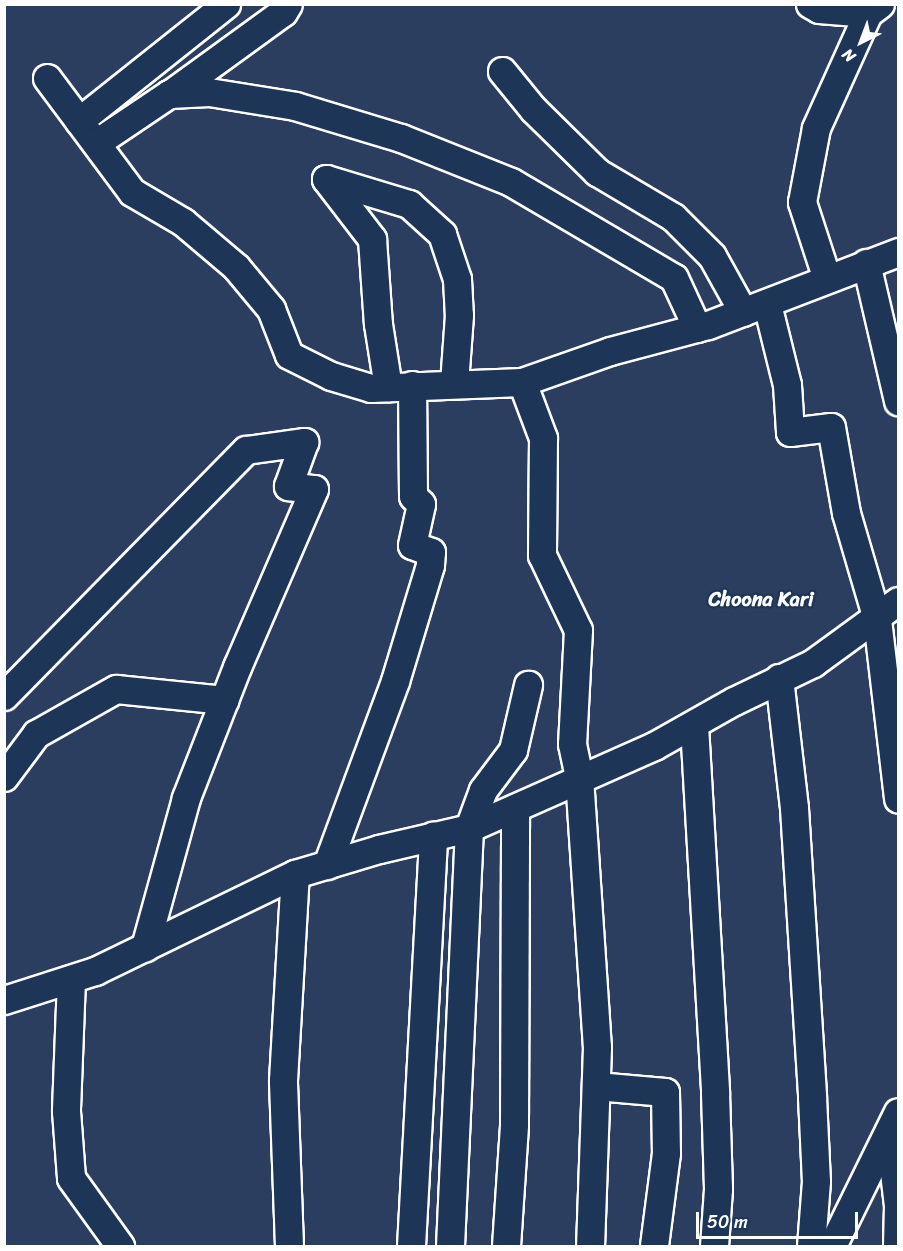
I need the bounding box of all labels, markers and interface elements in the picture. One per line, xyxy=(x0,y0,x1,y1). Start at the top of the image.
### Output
north arrow xyxy=(831,12,891,72)
text: N xyxy=(835,41,862,70)
district label: Choona Kari xyxy=(708,587,814,611)
scale bar xyxy=(699,1200,861,1238)
text: 50 m xyxy=(707,1206,748,1238)

